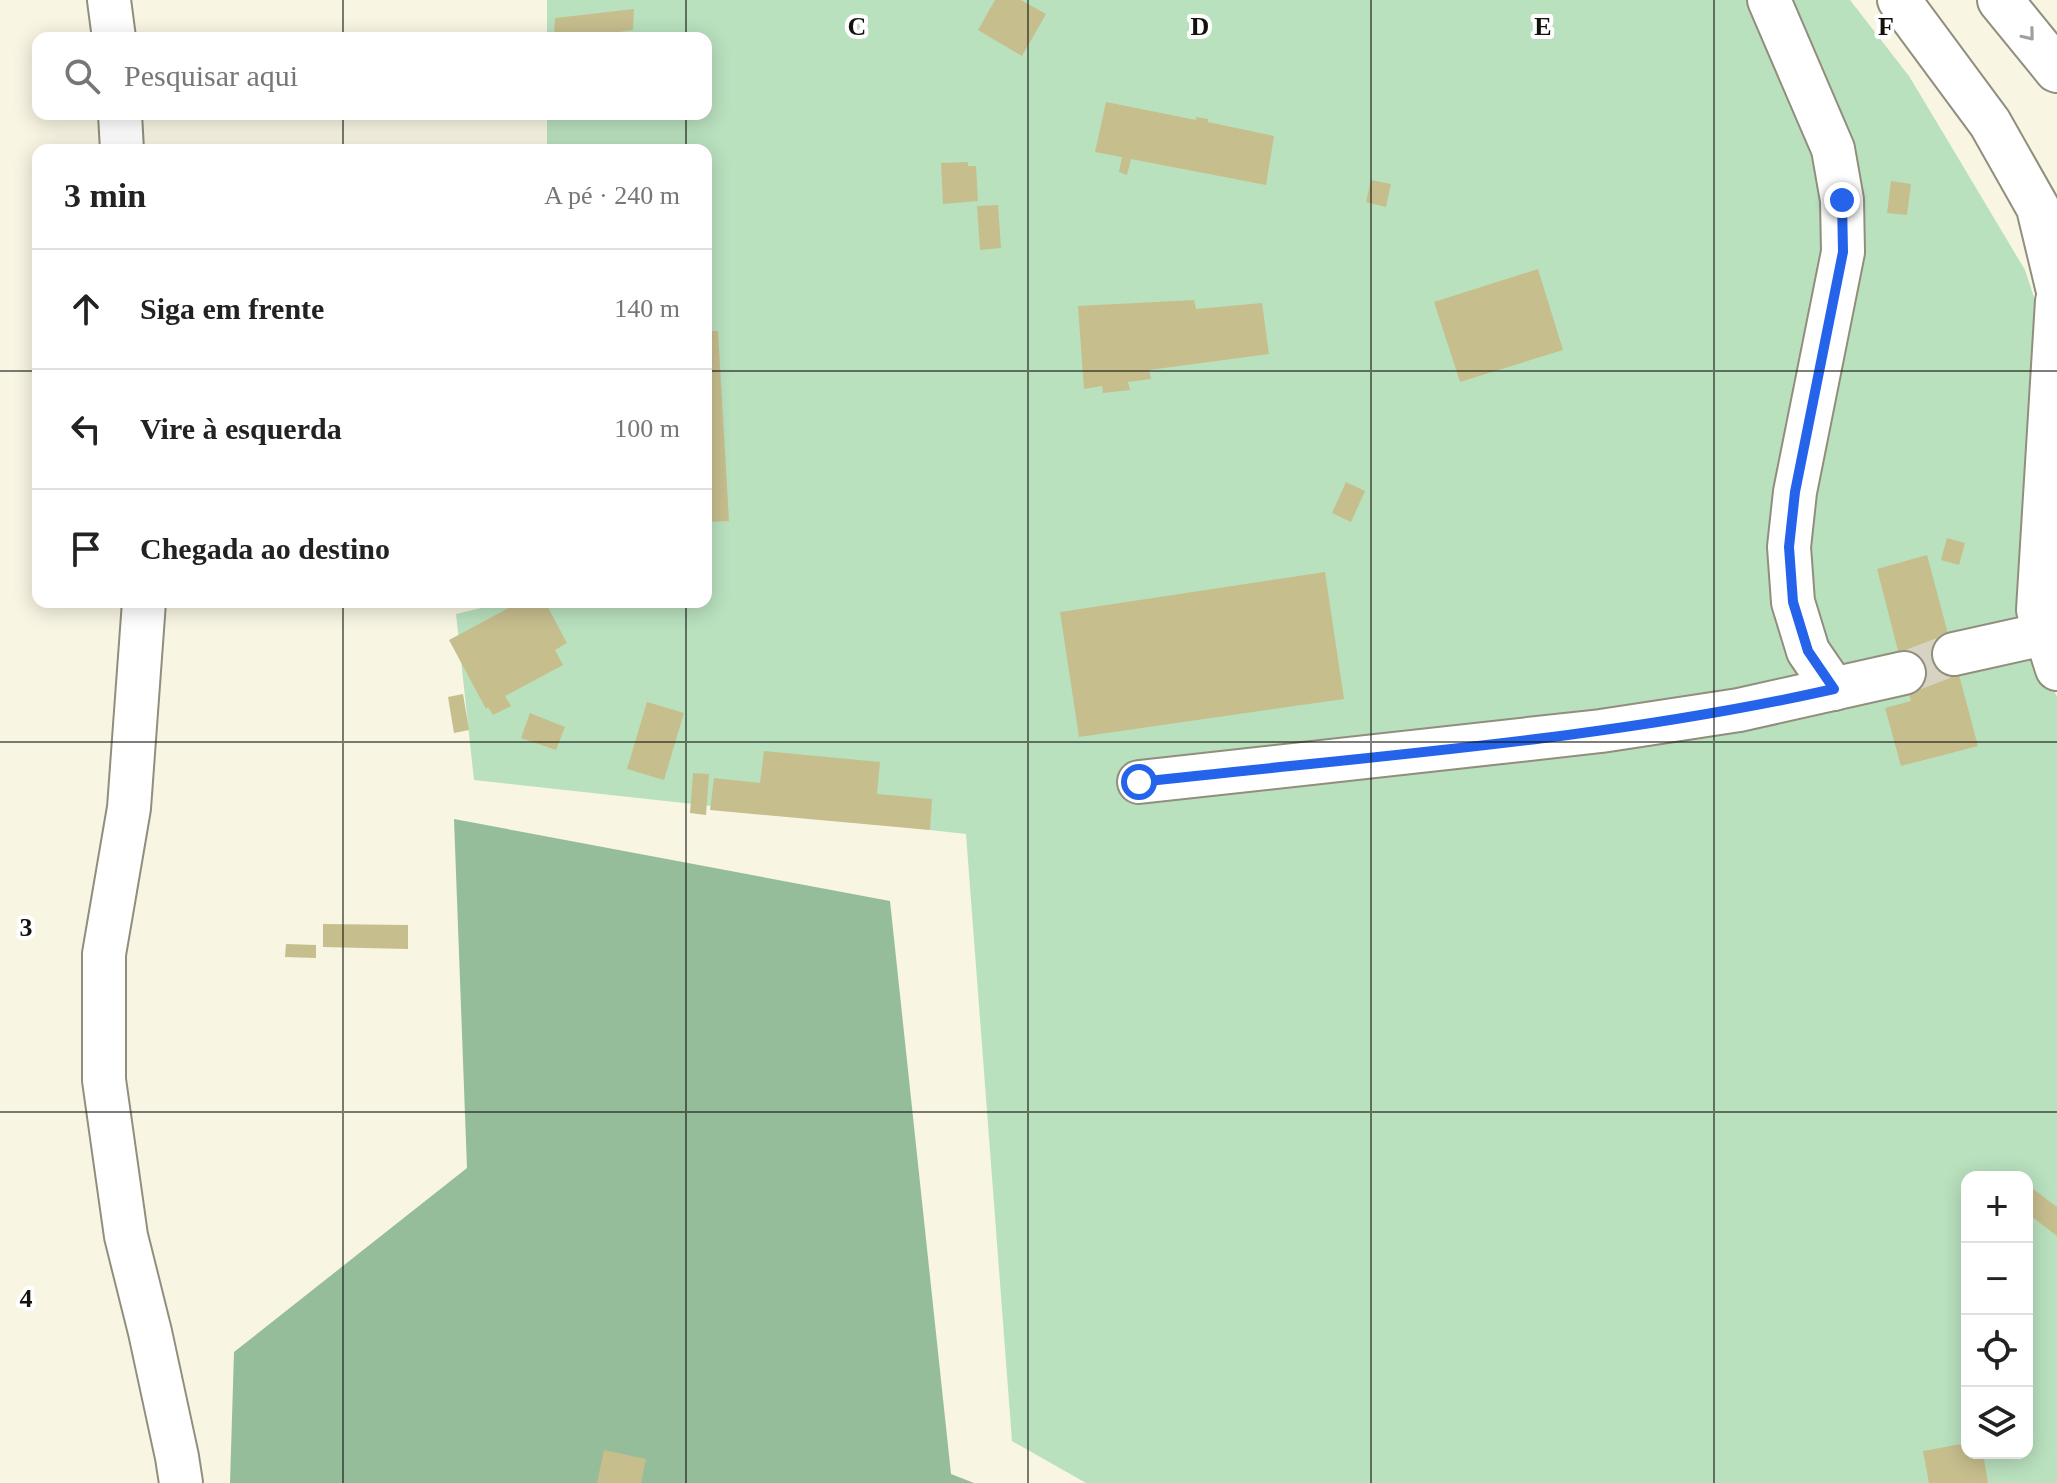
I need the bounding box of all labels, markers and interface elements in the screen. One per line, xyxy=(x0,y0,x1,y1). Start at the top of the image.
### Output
text: C xyxy=(848,12,866,41)
text: D xyxy=(1191,12,1209,41)
text: E xyxy=(1534,12,1552,41)
text: F xyxy=(1878,12,1894,41)
one-way arrow xyxy=(2019,26,2033,41)
search box xyxy=(32,32,712,120)
icon: search xyxy=(60,54,104,98)
text: Pesquisar aqui xyxy=(124,59,298,92)
text: 3 min xyxy=(64,177,146,214)
text: A pé · 240 m xyxy=(544,181,680,210)
route end xyxy=(1824,182,1860,218)
icon: ahead xyxy=(64,287,108,331)
text: Siga em frente xyxy=(140,292,324,325)
text: 140 m xyxy=(614,294,680,323)
icon: left xyxy=(64,407,108,451)
text: Vire à esquerda xyxy=(140,412,342,445)
text: 100 m xyxy=(614,414,680,443)
icon: arrive xyxy=(64,527,108,571)
text: Chegada ao destino xyxy=(140,532,390,565)
route start xyxy=(1121,764,1157,800)
text: 3 xyxy=(20,913,33,942)
map controls xyxy=(1961,1171,2033,1459)
button: + xyxy=(1961,1171,2033,1243)
button: − xyxy=(1961,1243,2033,1315)
text: 4 xyxy=(20,1284,33,1313)
button: locate xyxy=(1961,1315,2033,1387)
button: layers xyxy=(1961,1387,2033,1459)

